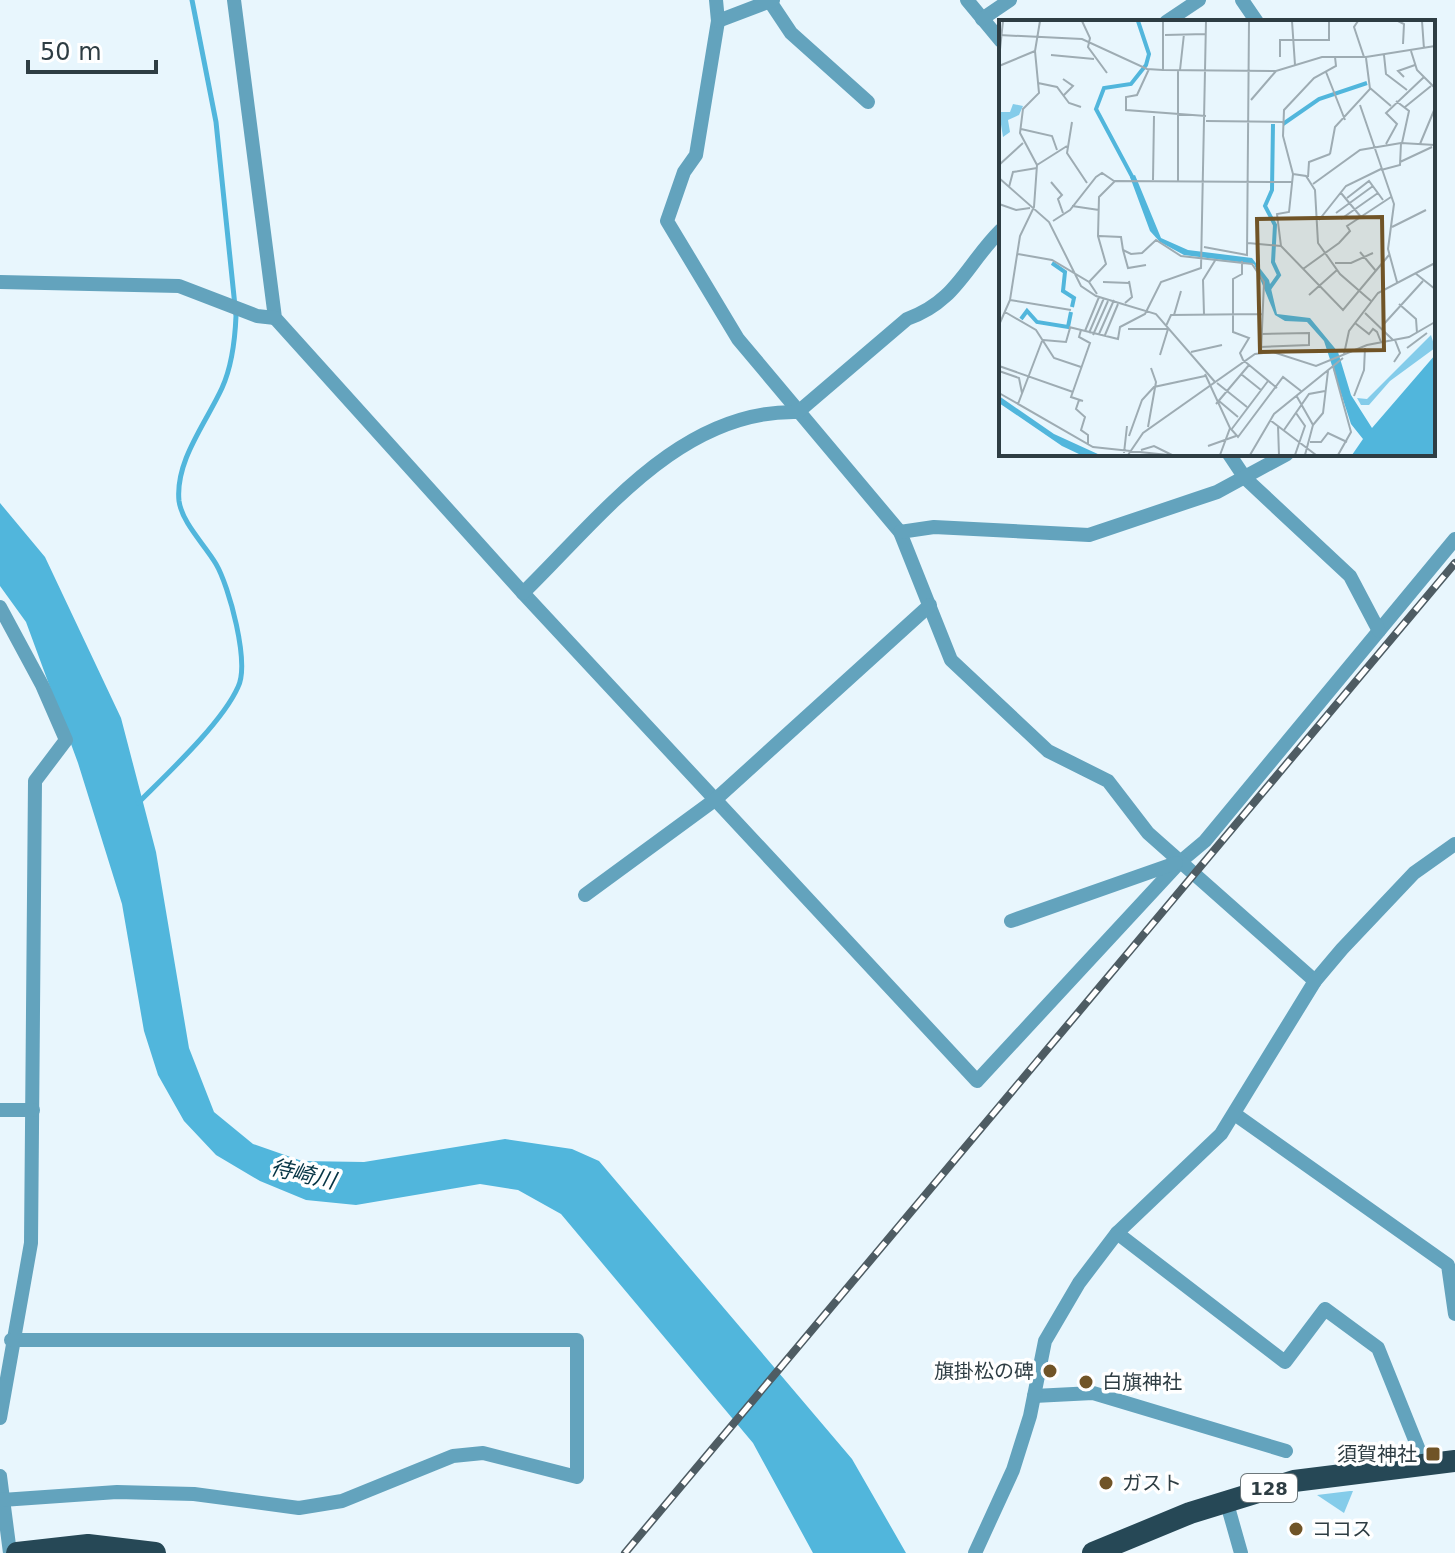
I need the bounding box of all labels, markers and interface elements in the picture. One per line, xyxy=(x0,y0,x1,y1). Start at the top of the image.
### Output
inset map xyxy=(999,20,1435,456)
scale bar xyxy=(28,24,156,74)
text: 50 m xyxy=(40,38,102,66)
water label: 待崎川 xyxy=(268,1154,340,1194)
place label: 旗掛松の碑 xyxy=(934,1359,1034,1383)
marker: 旗掛松の碑 xyxy=(1041,1362,1059,1380)
place label: 白旗神社 xyxy=(1102,1370,1182,1394)
marker: 白旗神社 xyxy=(1077,1373,1095,1391)
place label: 須賀神社 xyxy=(1337,1442,1417,1466)
marker: 須賀神社 xyxy=(1424,1445,1442,1463)
place label: ガスト xyxy=(1122,1471,1182,1495)
marker: ガスト xyxy=(1097,1474,1115,1492)
road number: 128 xyxy=(1241,1474,1297,1502)
place label: ココス xyxy=(1312,1517,1372,1541)
marker: ココス xyxy=(1287,1520,1305,1538)

